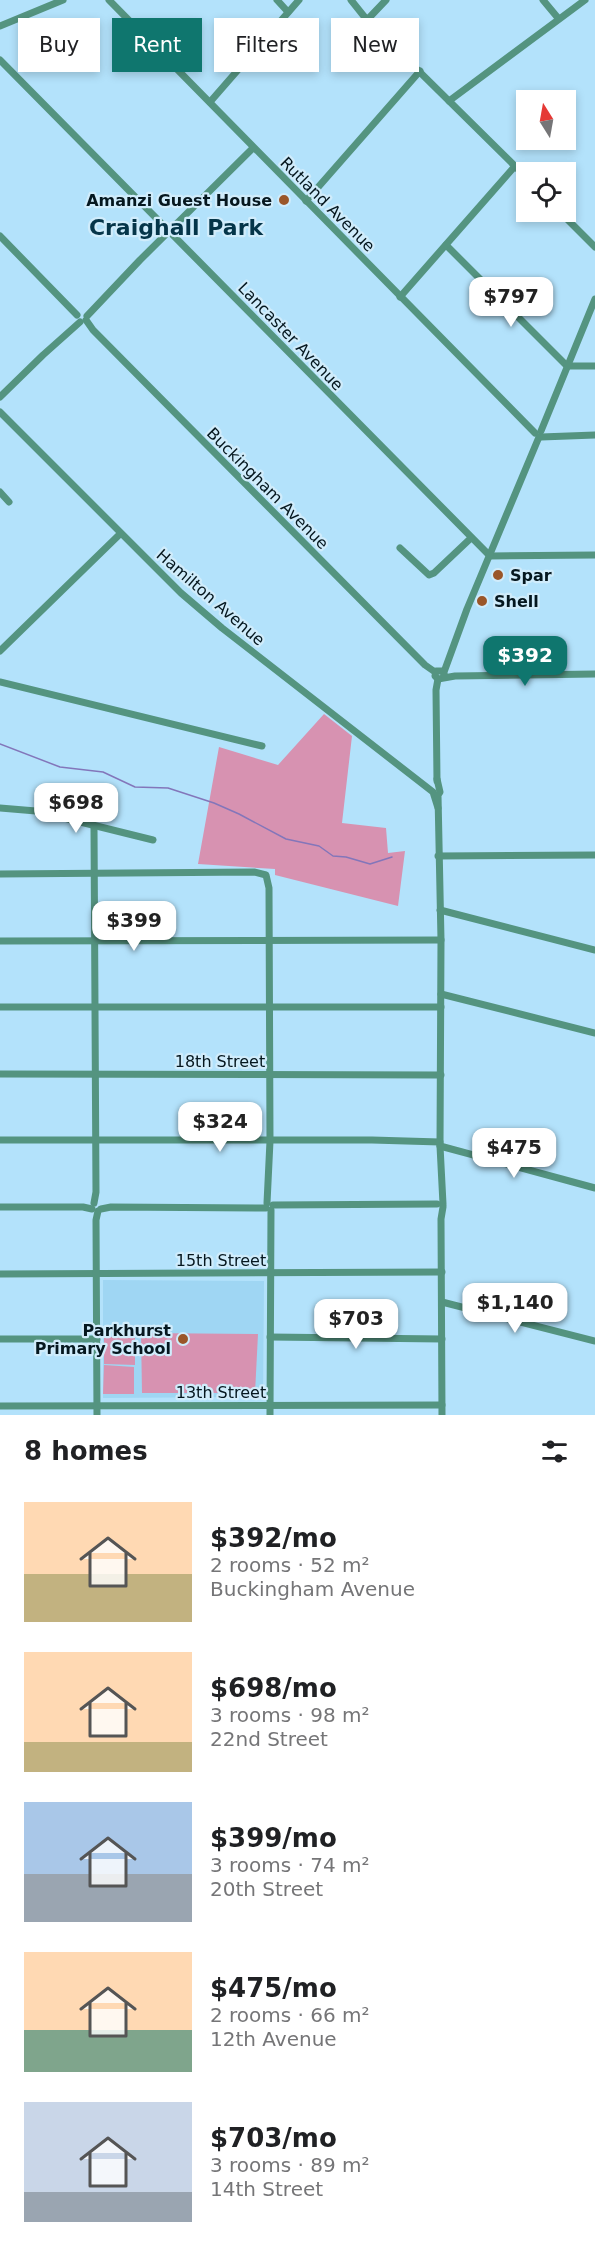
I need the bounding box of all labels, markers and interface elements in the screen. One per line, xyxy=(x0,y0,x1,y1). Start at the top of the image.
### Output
chip: Buy xyxy=(18,18,100,72)
chip: Rent xyxy=(112,18,202,72)
chip: Filters xyxy=(214,18,319,72)
chip: New xyxy=(331,18,419,72)
north arrow xyxy=(516,90,576,150)
map controls xyxy=(516,90,576,222)
street label: Rutland Avenue xyxy=(276,153,379,256)
button: locate xyxy=(516,162,576,222)
place label: Amanzi Guest House xyxy=(86,191,272,210)
marker: Amanzi Guest House xyxy=(277,193,291,207)
district label: Craighall Park xyxy=(89,215,264,240)
pin: $797 xyxy=(475,277,547,328)
street label: Lancaster Avenue xyxy=(234,278,347,394)
text: $797 xyxy=(483,284,539,308)
street label: Buckingham Avenue xyxy=(203,424,332,553)
street label: Hamilton Avenue xyxy=(153,545,269,650)
place label: Spar xyxy=(510,566,552,585)
marker: Spar xyxy=(491,568,505,582)
place label: Shell xyxy=(494,592,539,611)
marker: Shell xyxy=(475,594,489,608)
pin: $392 xyxy=(489,636,561,687)
text: $392 xyxy=(497,643,553,667)
pin: $698 xyxy=(40,783,112,834)
text: $698 xyxy=(48,790,104,814)
pin: $399 xyxy=(98,901,170,952)
text: $399 xyxy=(106,908,162,932)
street label: 18th Street xyxy=(175,1052,265,1071)
pin: $324 xyxy=(184,1102,256,1153)
text: $324 xyxy=(192,1109,248,1133)
pin: $475 xyxy=(478,1128,550,1179)
text: $475 xyxy=(486,1135,542,1159)
street label: 15th Street xyxy=(176,1251,266,1270)
pin: $1,140 xyxy=(466,1283,564,1334)
text: $1,140 xyxy=(476,1290,554,1314)
pin: $703 xyxy=(320,1299,392,1350)
text: $703 xyxy=(328,1306,384,1330)
place label: Parkhurst Primary School xyxy=(35,1321,171,1358)
marker: Parkhurst Primary School xyxy=(176,1332,190,1346)
street label: 13th Street xyxy=(176,1383,266,1402)
icon: filters xyxy=(538,1435,571,1468)
text: 8 homes xyxy=(24,1436,148,1466)
text: $392/mo xyxy=(210,1523,337,1553)
icon: home xyxy=(72,1526,144,1598)
text: 2 rooms · 52 m² xyxy=(210,1553,370,1577)
text: Buckingham Avenue xyxy=(210,1577,415,1601)
text: $698/mo xyxy=(210,1673,337,1703)
icon: home xyxy=(72,1676,144,1748)
text: 3 rooms · 98 m² xyxy=(210,1703,370,1727)
text: 22nd Street xyxy=(210,1727,328,1751)
text: $399/mo xyxy=(210,1823,337,1853)
icon: home xyxy=(72,1826,144,1898)
text: 3 rooms · 74 m² xyxy=(210,1853,370,1877)
text: 20th Street xyxy=(210,1877,323,1901)
text: $475/mo xyxy=(210,1973,337,2003)
icon: home xyxy=(72,1976,144,2048)
text: 2 rooms · 66 m² xyxy=(210,2003,370,2027)
text: 12th Avenue xyxy=(210,2027,337,2051)
text: $703/mo xyxy=(210,2123,337,2153)
icon: home xyxy=(72,2126,144,2198)
text: 3 rooms · 89 m² xyxy=(210,2153,370,2177)
text: 14th Street xyxy=(210,2177,323,2201)

